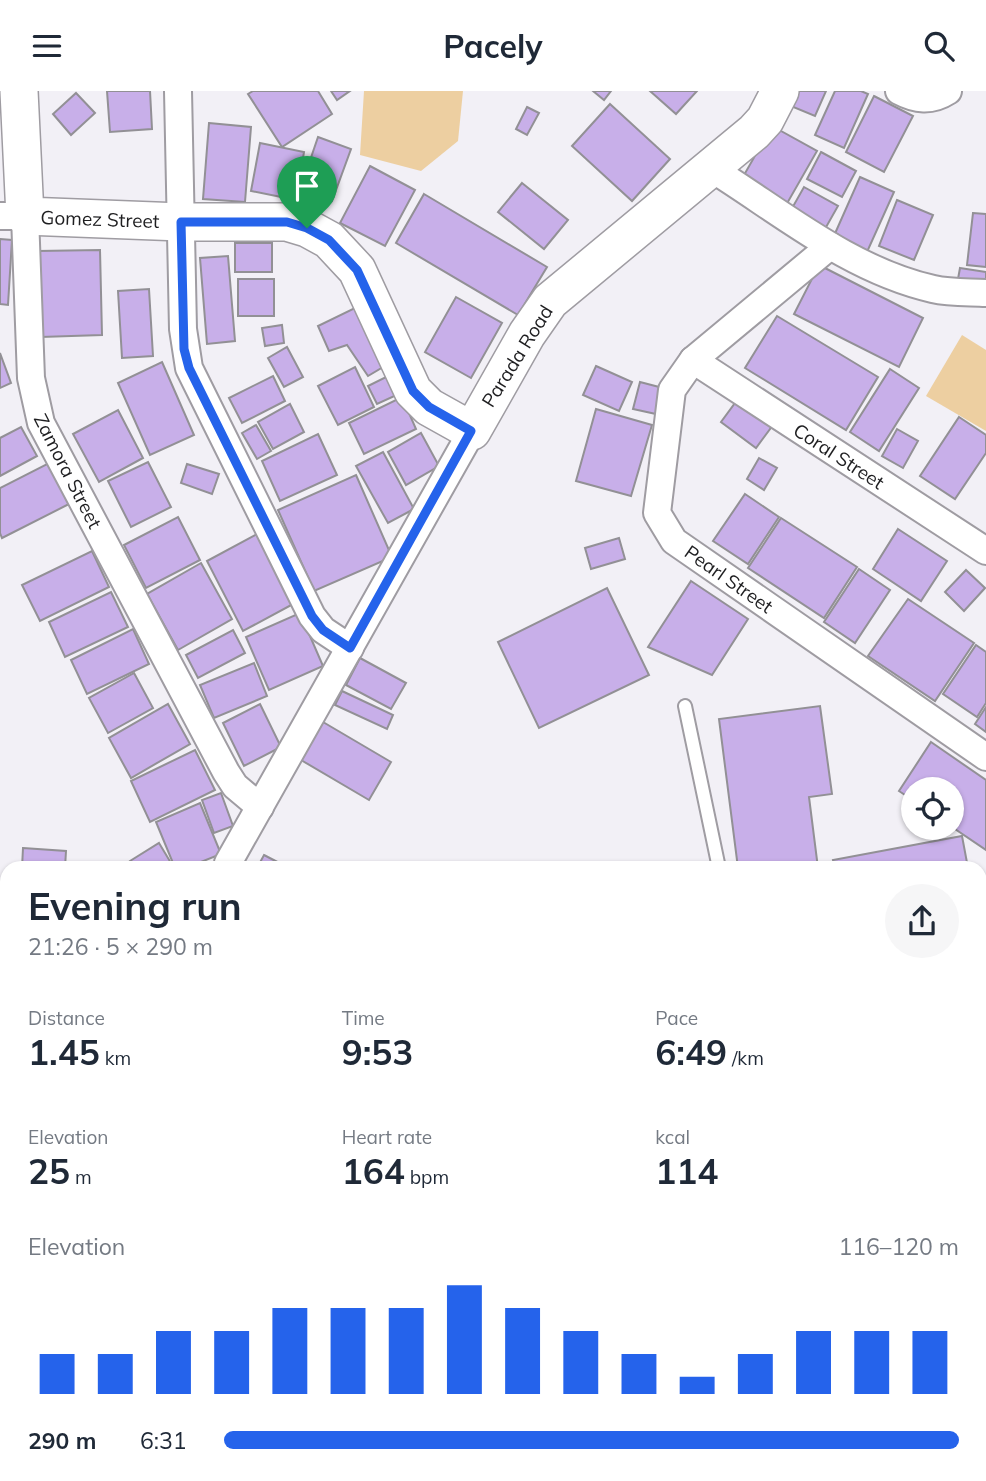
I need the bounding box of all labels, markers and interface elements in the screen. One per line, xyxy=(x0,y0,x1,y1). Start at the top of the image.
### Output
text: Pacely xyxy=(443,26,543,66)
icon: menu xyxy=(28,27,66,65)
icon: search xyxy=(920,27,958,65)
pin xyxy=(277,156,337,228)
icon: arrive xyxy=(288,167,326,205)
street label: Gomez Street xyxy=(40,205,160,233)
street label: Parada Road xyxy=(476,301,558,411)
street label: Zamora Street xyxy=(29,410,107,533)
street label: Coral Street xyxy=(789,418,889,494)
street label: Pearl Street xyxy=(680,540,778,618)
map controls xyxy=(901,777,964,840)
button: locate xyxy=(901,777,964,840)
text: Evening run xyxy=(28,882,242,930)
button: share xyxy=(885,884,959,958)
text: 21:26 · 5 × 290 m xyxy=(28,932,213,961)
text: Distance xyxy=(28,1006,105,1030)
text: Time xyxy=(342,1006,385,1030)
text: Pace xyxy=(655,1006,698,1030)
text: 1.45 xyxy=(28,1030,100,1074)
text: 9:53 xyxy=(342,1030,413,1074)
text: 6:49 xyxy=(655,1030,727,1074)
text: km xyxy=(100,1046,131,1070)
text: /km xyxy=(727,1046,764,1070)
text: Elevation xyxy=(28,1125,108,1149)
text: Heart rate xyxy=(342,1125,432,1149)
text: kcal xyxy=(655,1125,690,1149)
text: 25 xyxy=(28,1149,70,1193)
text: 164 xyxy=(342,1149,405,1193)
text: 114 xyxy=(655,1149,718,1193)
text: m xyxy=(70,1165,92,1189)
text: bpm xyxy=(405,1165,449,1189)
text: Elevation xyxy=(28,1232,125,1261)
text: 116–120 m xyxy=(838,1232,959,1261)
text: 290 m xyxy=(28,1426,96,1455)
text: 6:31 xyxy=(140,1426,187,1455)

